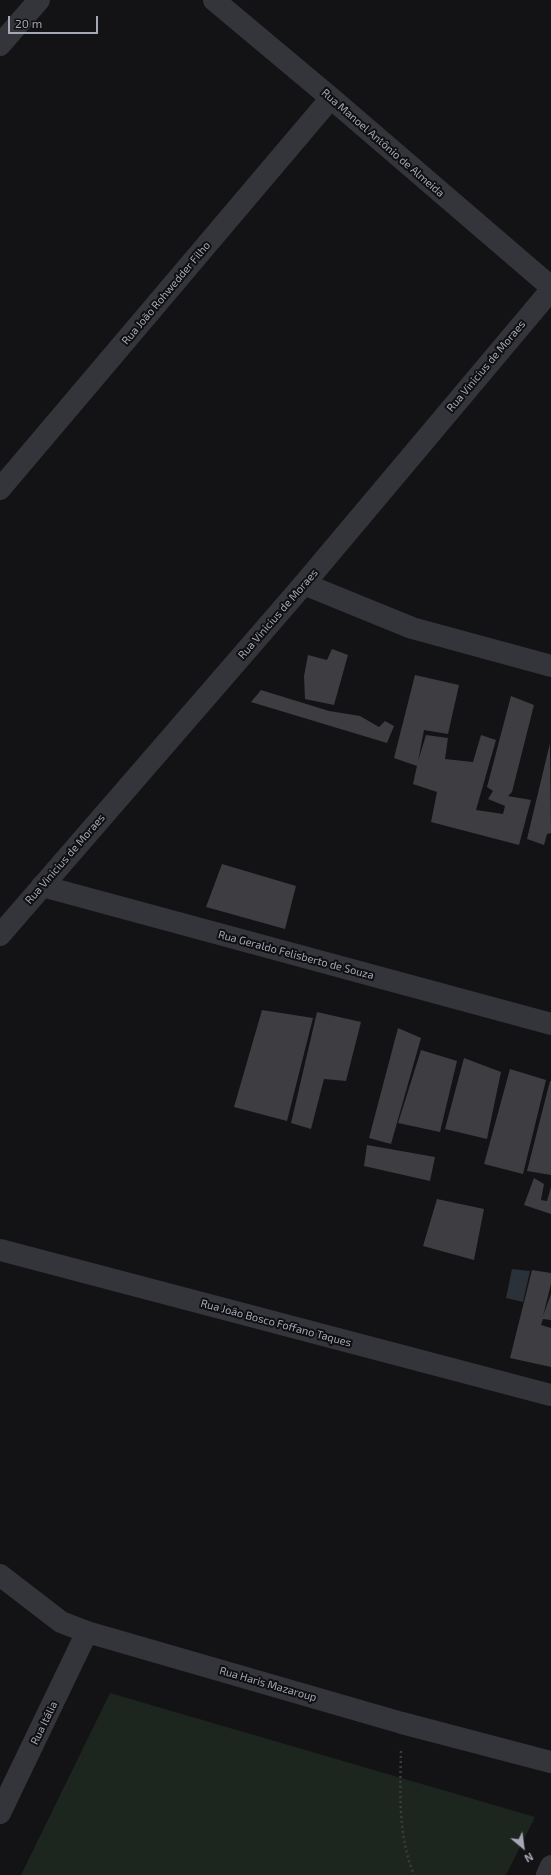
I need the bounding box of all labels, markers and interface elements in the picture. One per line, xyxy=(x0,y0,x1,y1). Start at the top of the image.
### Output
scale bar xyxy=(10,8,100,34)
text: 20 m xyxy=(15,16,42,30)
street label: Rua Manoel Antônio de Almeida xyxy=(319,86,447,200)
street label: Rua João Rohwedder Filho xyxy=(119,239,213,347)
street label: Rua Vinicius de Moraes xyxy=(444,318,528,414)
street label: Rua Vinicius de Moraes xyxy=(235,566,321,662)
street label: Rua Vinicius de Moraes xyxy=(22,811,108,907)
street label: Rua Geraldo Felisberto de Souza xyxy=(217,928,375,982)
street label: Rua João Bosco Foffano Taques xyxy=(199,1297,353,1349)
street label: Rua Haris Mazaroup xyxy=(218,1664,318,1704)
street label: Rua Itália xyxy=(28,1699,60,1747)
north arrow xyxy=(503,1827,543,1867)
text: N xyxy=(522,1850,536,1866)

